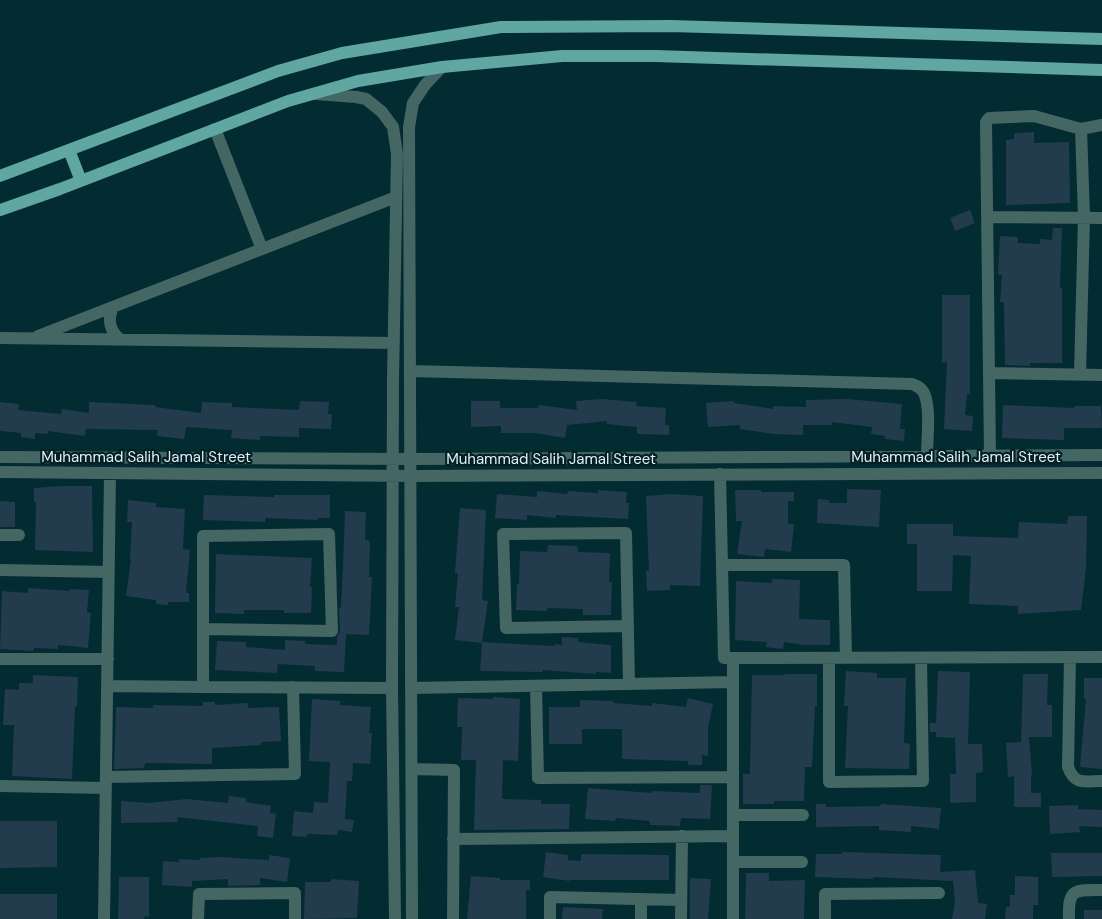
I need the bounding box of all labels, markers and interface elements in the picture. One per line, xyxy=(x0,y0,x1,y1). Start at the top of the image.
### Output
street label: Muhammad Salih Jamal Street xyxy=(41,447,251,467)
street label: Muhammad Salih Jamal Street xyxy=(851,447,1061,467)
street label: Muhammad Salih Jamal Street xyxy=(446,449,656,469)

